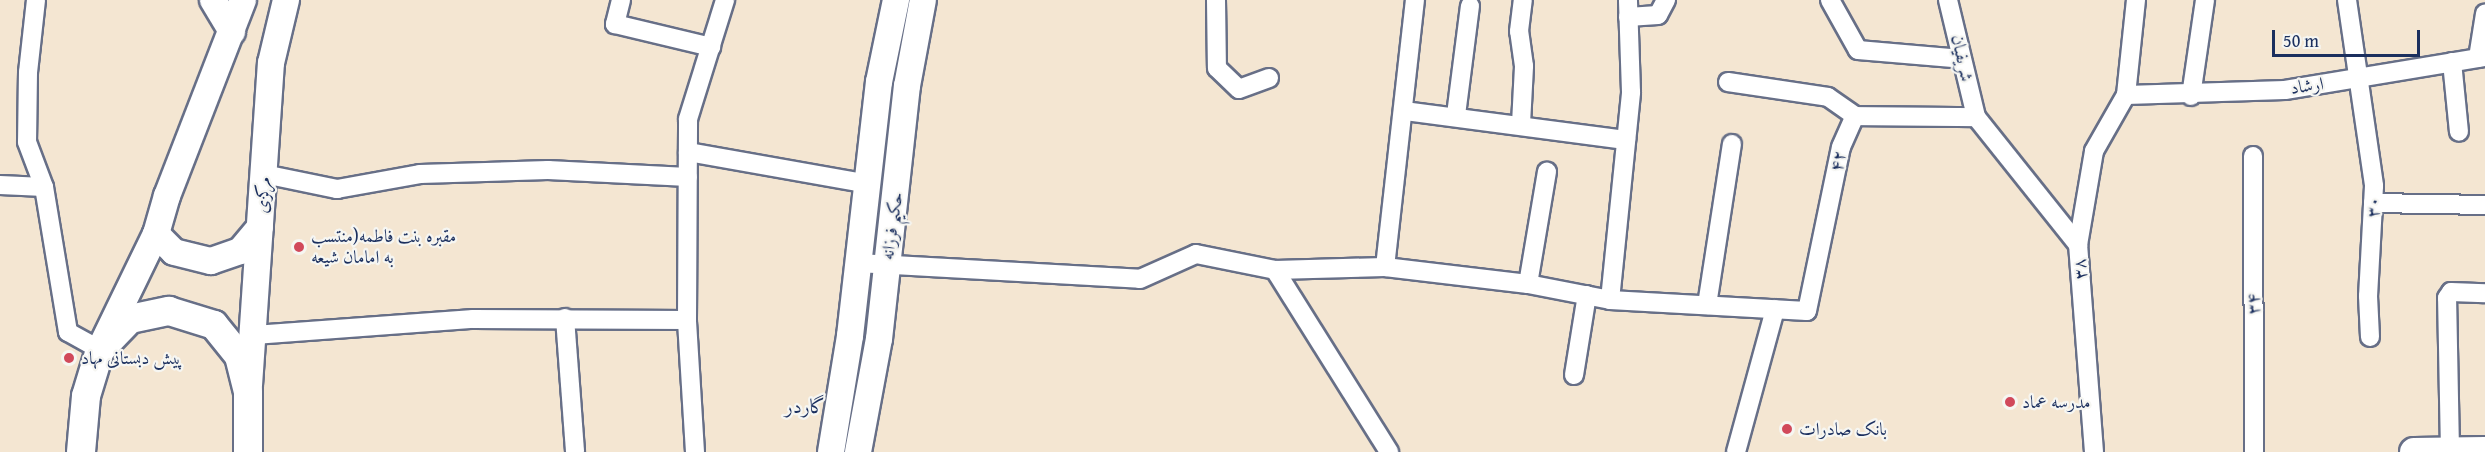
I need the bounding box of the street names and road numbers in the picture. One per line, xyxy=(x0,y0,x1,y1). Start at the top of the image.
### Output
street label: شریفیان xyxy=(1946,32,1978,84)
street label: ارشاد xyxy=(2289,73,2325,99)
street label: ۴۲ xyxy=(1825,148,1851,174)
street label: مرکزی xyxy=(251,176,275,214)
street label: حکیم فرزانه xyxy=(877,191,907,261)
street label: ۳۰ xyxy=(2361,196,2385,218)
street label: ۳۸ xyxy=(2068,258,2092,280)
street label: ۳۴ xyxy=(2242,293,2264,315)

